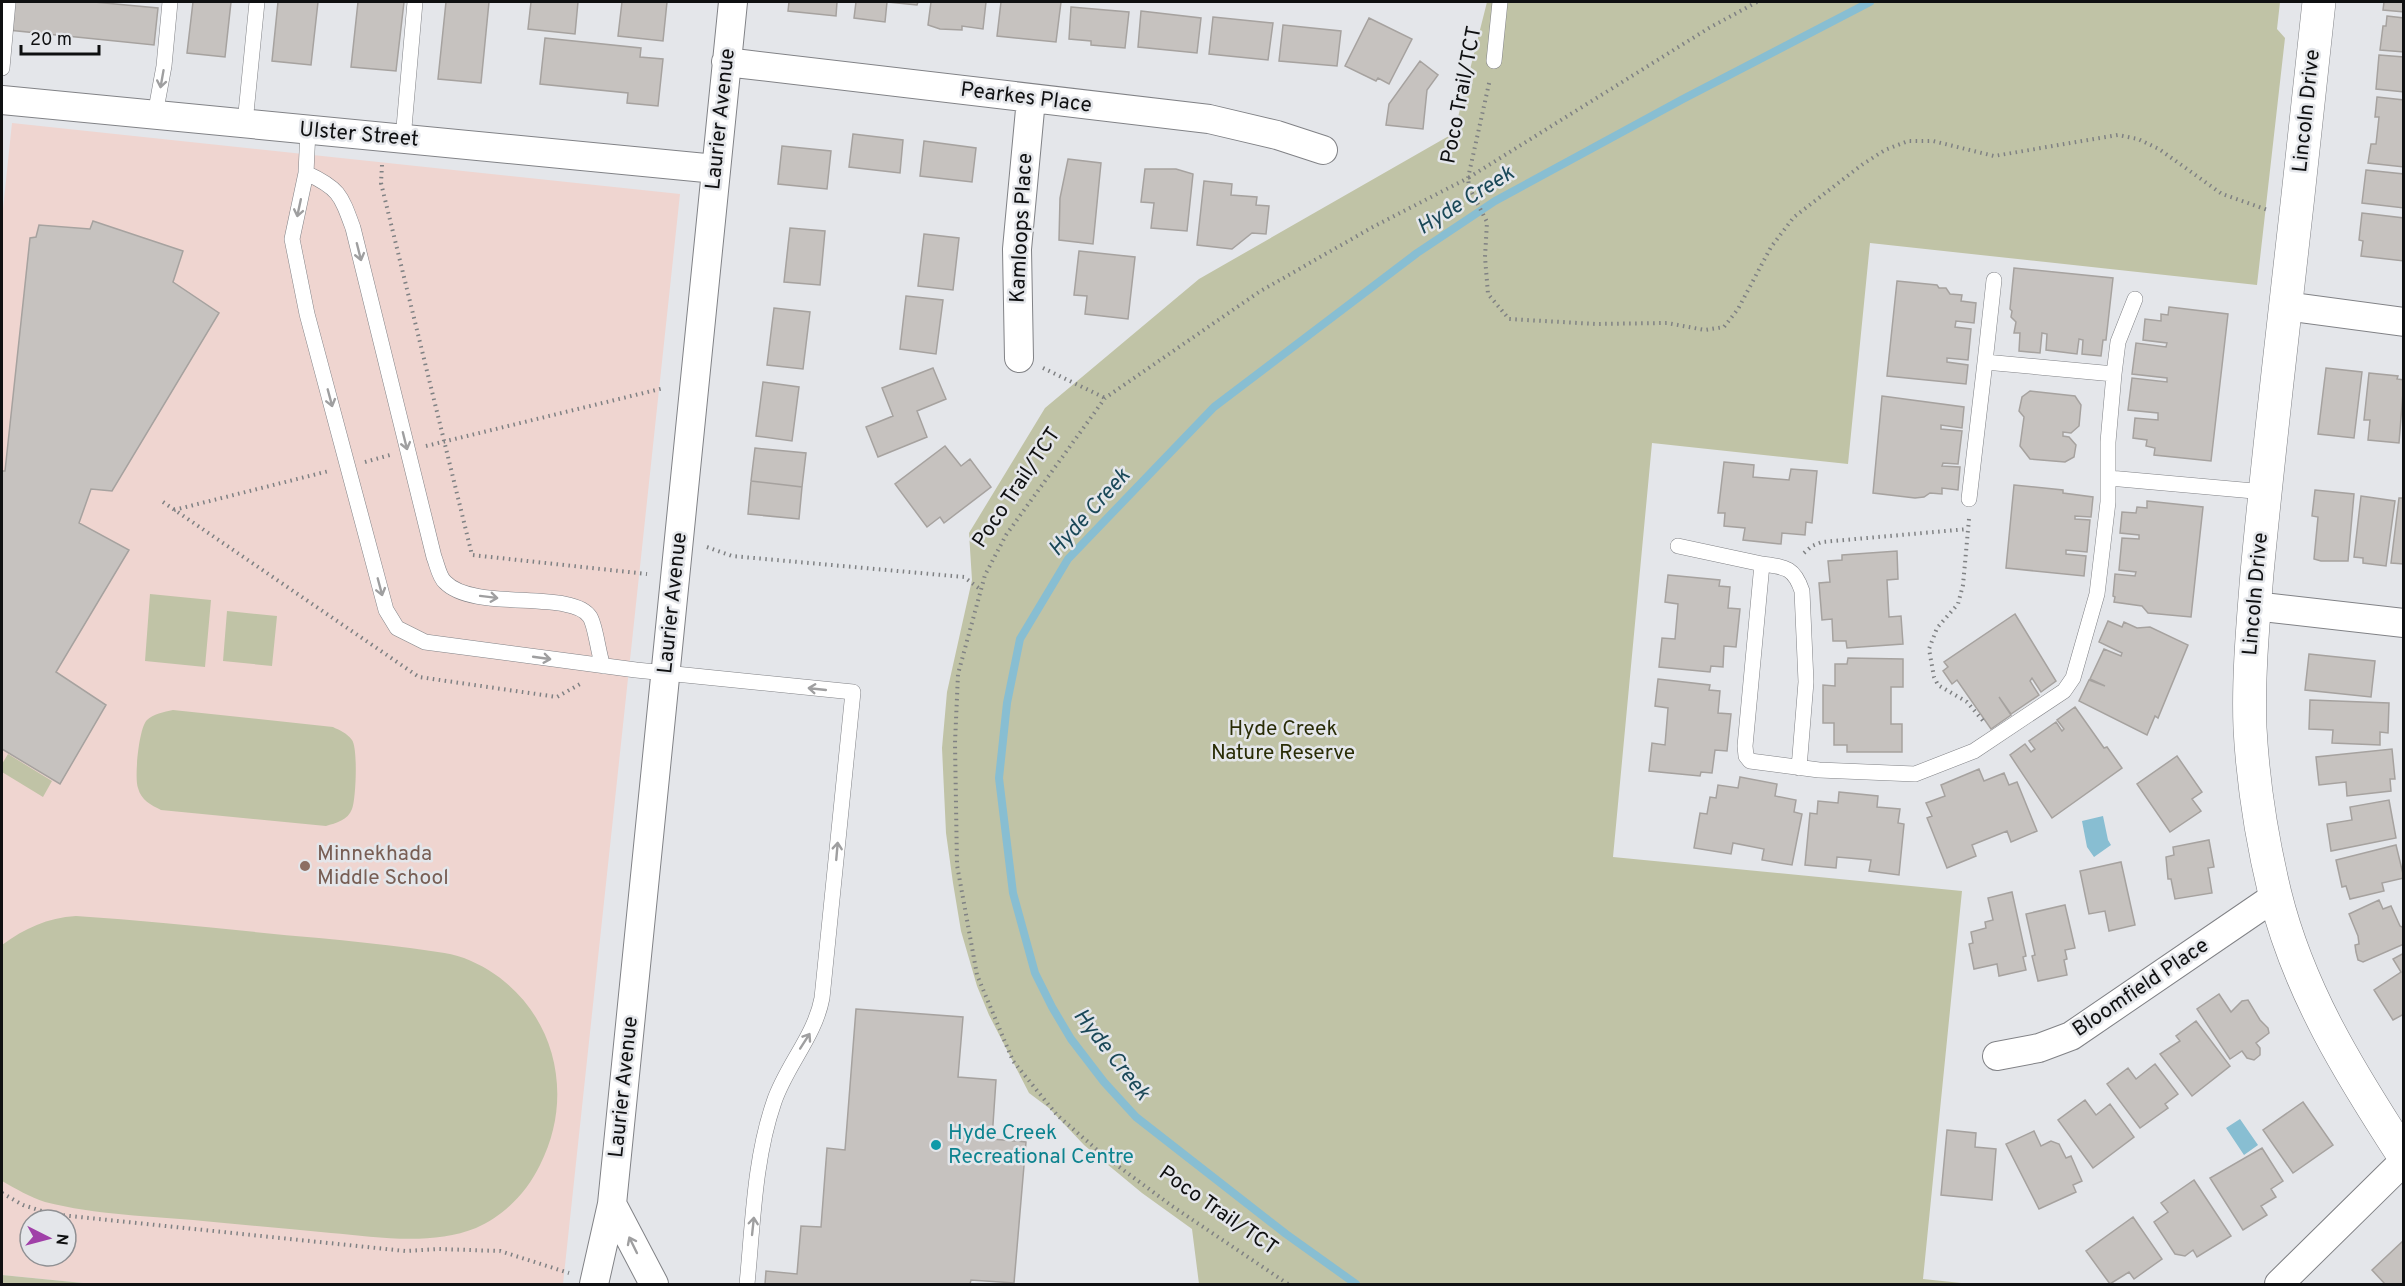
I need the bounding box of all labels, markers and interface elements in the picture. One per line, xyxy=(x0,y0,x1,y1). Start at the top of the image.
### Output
scale bar xyxy=(21,18,99,56)
street label: Poco Trail/TCT xyxy=(1435,24,1489,166)
text: 20 m xyxy=(30,29,72,52)
street label: Laurier Avenue xyxy=(700,47,742,191)
street label: Lincoln Drive xyxy=(2287,48,2327,174)
one-way arrow xyxy=(156,69,167,89)
street label: Pearkes Place xyxy=(959,77,1093,119)
street label: Ulster Street xyxy=(298,116,420,154)
street label: Kamloops Place xyxy=(1005,152,1039,304)
water label: Hyde Creek xyxy=(1412,160,1520,241)
one-way arrow xyxy=(293,198,304,218)
one-way arrow xyxy=(353,242,365,261)
one-way arrow xyxy=(324,388,336,407)
street label: Poco Trail/TCT xyxy=(967,423,1067,553)
one-way arrow xyxy=(400,431,412,450)
water label: Hyde Creek xyxy=(1043,463,1137,563)
street label: Laurier Avenue xyxy=(652,531,694,675)
street label: Lincoln Drive xyxy=(2237,531,2275,657)
one-way arrow xyxy=(375,577,386,596)
one-way arrow xyxy=(479,592,498,603)
one-way arrow xyxy=(532,652,552,663)
one-way arrow xyxy=(808,683,828,694)
park label: Hyde Creek Nature Reserve xyxy=(1211,716,1355,767)
place label: Minnekhada Middle School xyxy=(317,841,449,892)
one-way arrow xyxy=(832,841,843,861)
marker: Minnekhada Middle School xyxy=(298,859,312,873)
street label: Bloomfield Place xyxy=(2068,932,2214,1044)
water label: Hyde Creek xyxy=(1067,1004,1156,1107)
street label: Laurier Avenue xyxy=(603,1015,645,1159)
one-way arrow xyxy=(799,1033,811,1050)
place label: Hyde Creek Recreational Centre xyxy=(948,1120,1134,1171)
marker: Hyde Creek Recreational Centre xyxy=(929,1138,943,1152)
street label: Poco Trail/TCT xyxy=(1153,1160,1283,1262)
north arrow xyxy=(18,1208,78,1268)
one-way arrow xyxy=(748,1217,759,1237)
text: N xyxy=(50,1233,71,1246)
one-way arrow xyxy=(626,1236,638,1254)

